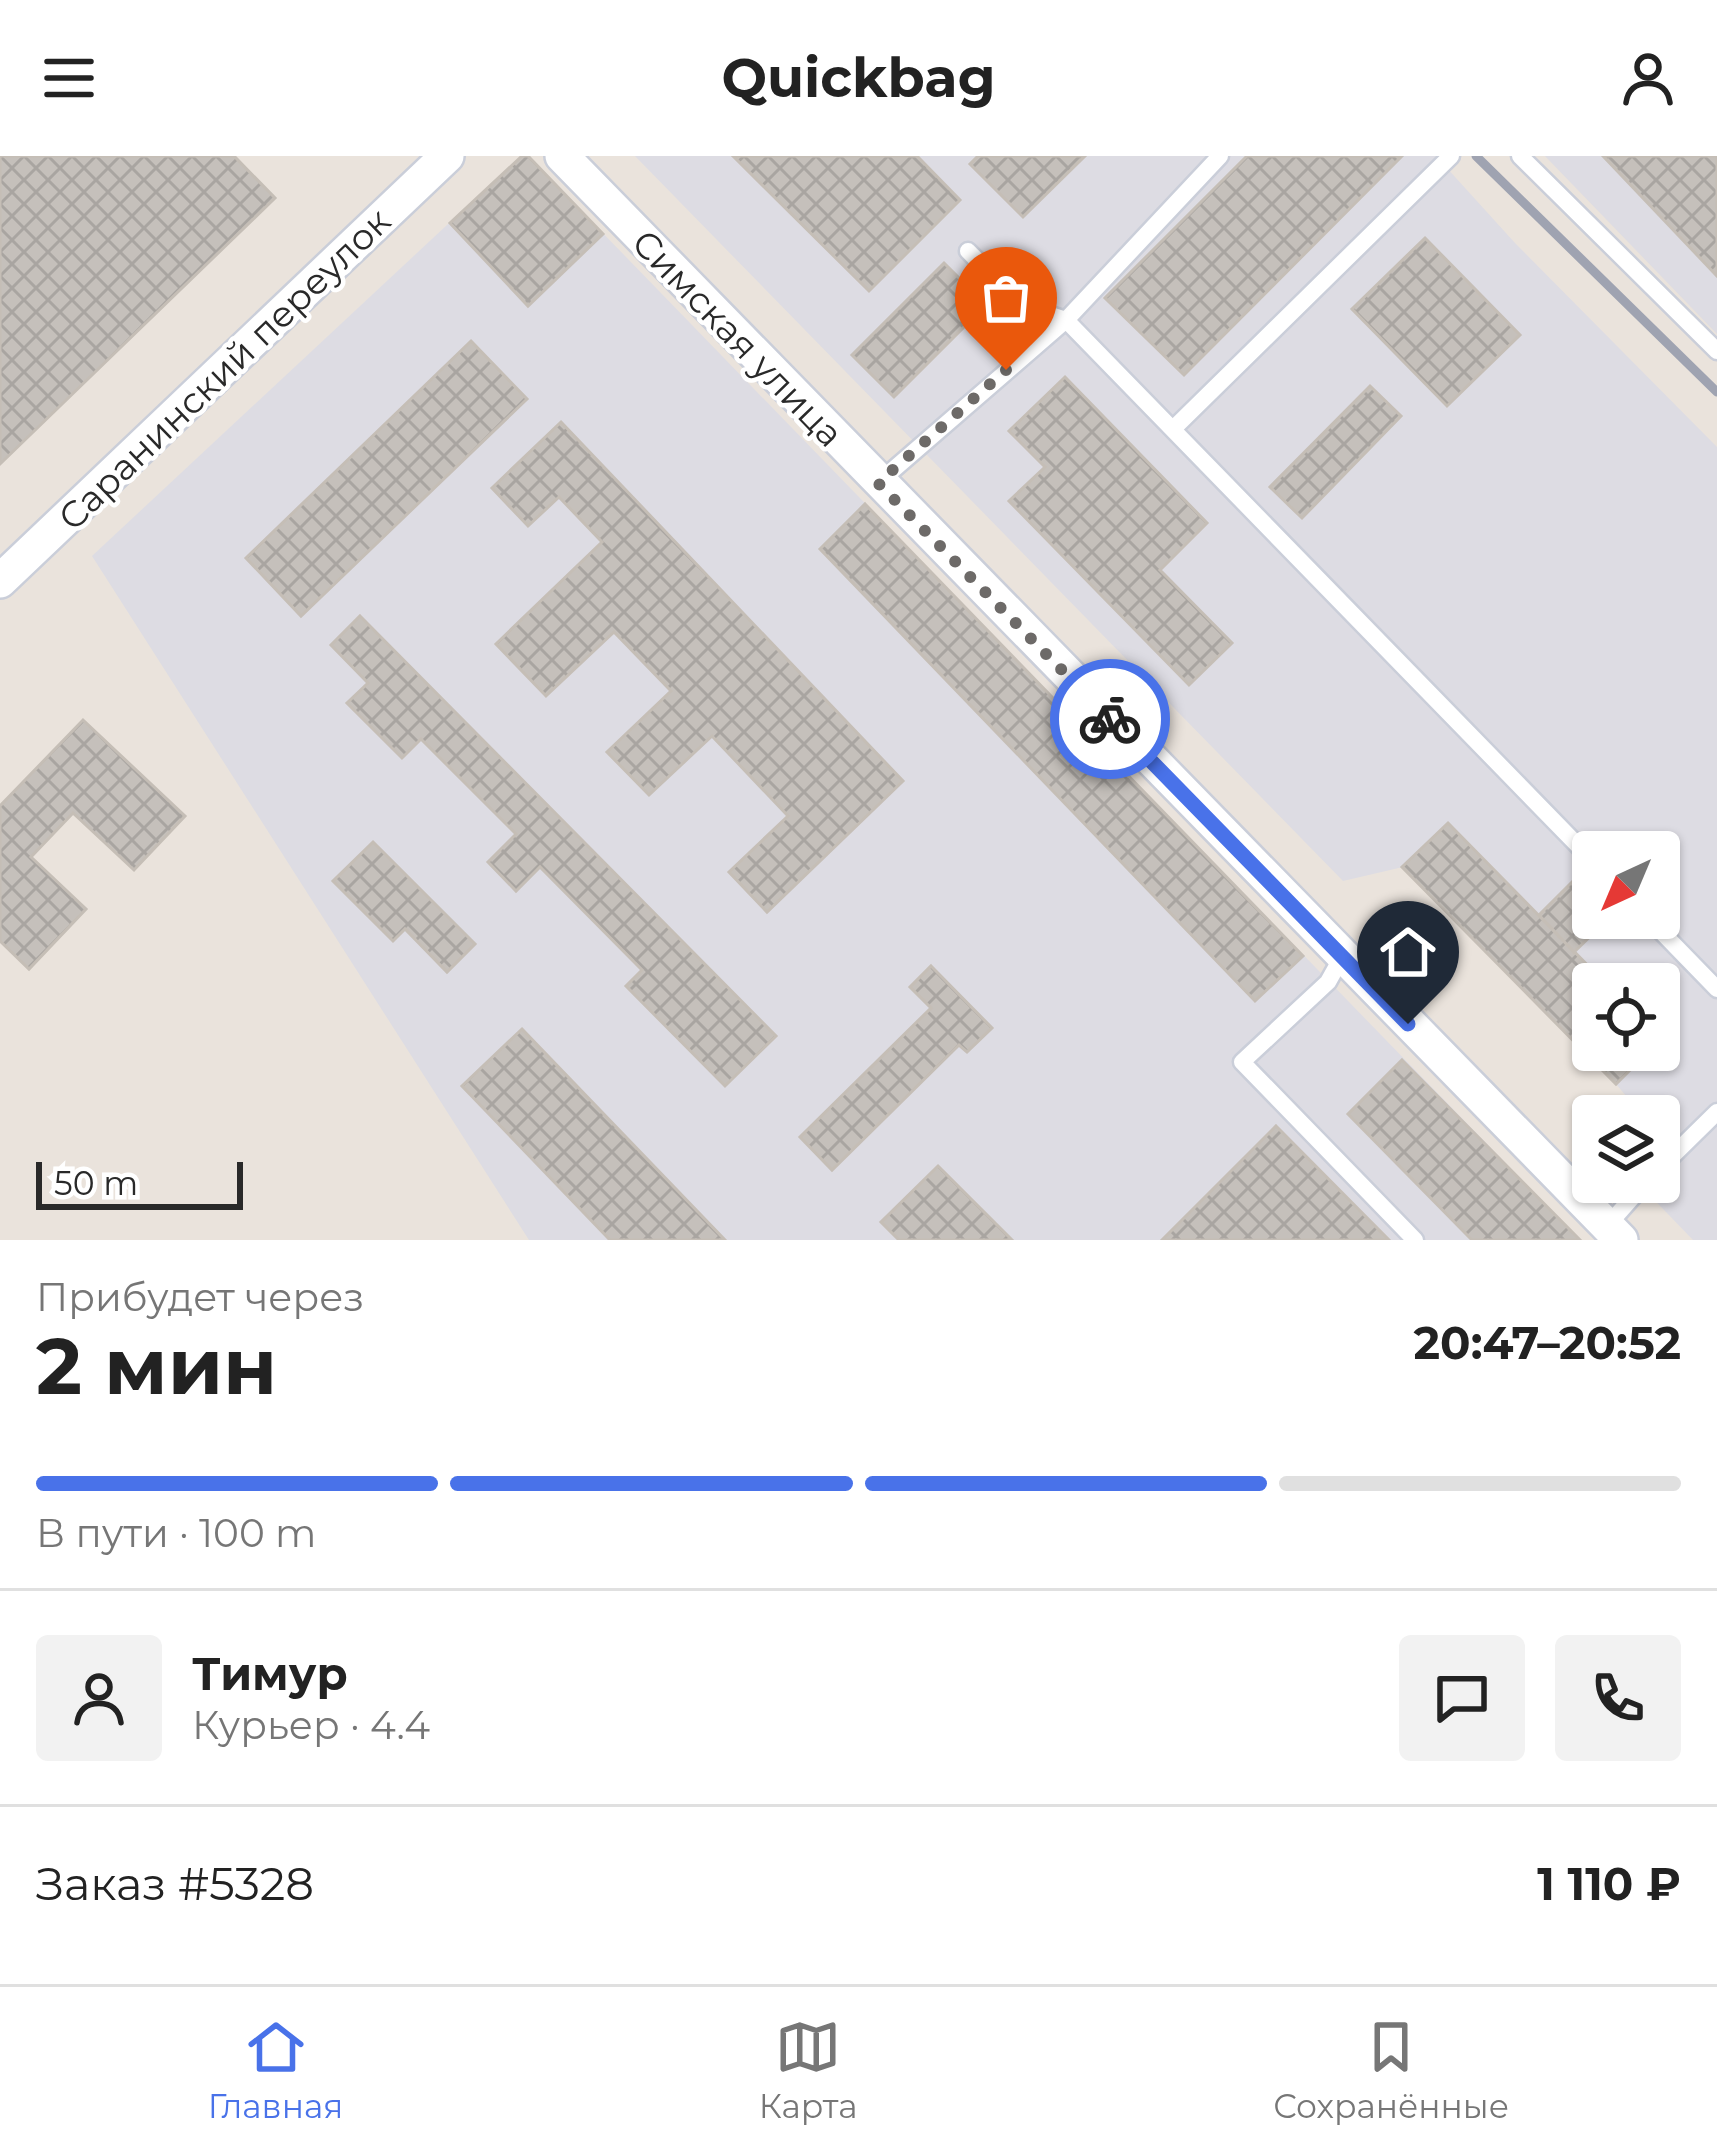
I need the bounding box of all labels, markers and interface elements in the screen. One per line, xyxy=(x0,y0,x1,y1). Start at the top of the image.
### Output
icon: menu xyxy=(36,45,102,111)
text: Quickbag xyxy=(721,45,996,111)
icon: person xyxy=(1615,45,1681,111)
street label: Саранинский переулок xyxy=(49,199,399,539)
street label: Симская улица xyxy=(623,220,853,456)
pin xyxy=(955,247,1057,370)
icon: bag xyxy=(973,265,1039,331)
courier xyxy=(1050,659,1170,779)
icon: bike xyxy=(1077,686,1143,752)
north arrow xyxy=(1572,831,1680,939)
map controls xyxy=(1572,831,1680,1203)
pin xyxy=(1357,901,1459,1024)
icon: home xyxy=(1375,919,1441,985)
button: locate xyxy=(1572,963,1680,1071)
button: layers xyxy=(1572,1095,1680,1203)
scale bar xyxy=(36,1156,243,1209)
text: 50 m xyxy=(54,1163,138,1203)
text: Прибудет через xyxy=(36,1273,364,1321)
text: 20:47–20:52 xyxy=(1414,1315,1681,1370)
text: 2 мин xyxy=(36,1318,277,1414)
text: В пути · 100 m xyxy=(36,1509,316,1557)
button: person xyxy=(36,1635,162,1761)
button: chat xyxy=(1399,1635,1525,1761)
button: phone xyxy=(1555,1635,1681,1761)
text: Тимур xyxy=(192,1646,348,1701)
text: Курьер · 4.4 xyxy=(192,1701,430,1749)
text: Заказ #5328 xyxy=(36,1856,314,1911)
text: 1 110 ₽ xyxy=(1537,1856,1681,1911)
tab: Главная xyxy=(208,2014,343,2126)
tab: Карта xyxy=(759,2014,858,2126)
tab: Сохранённые xyxy=(1273,2014,1509,2126)

